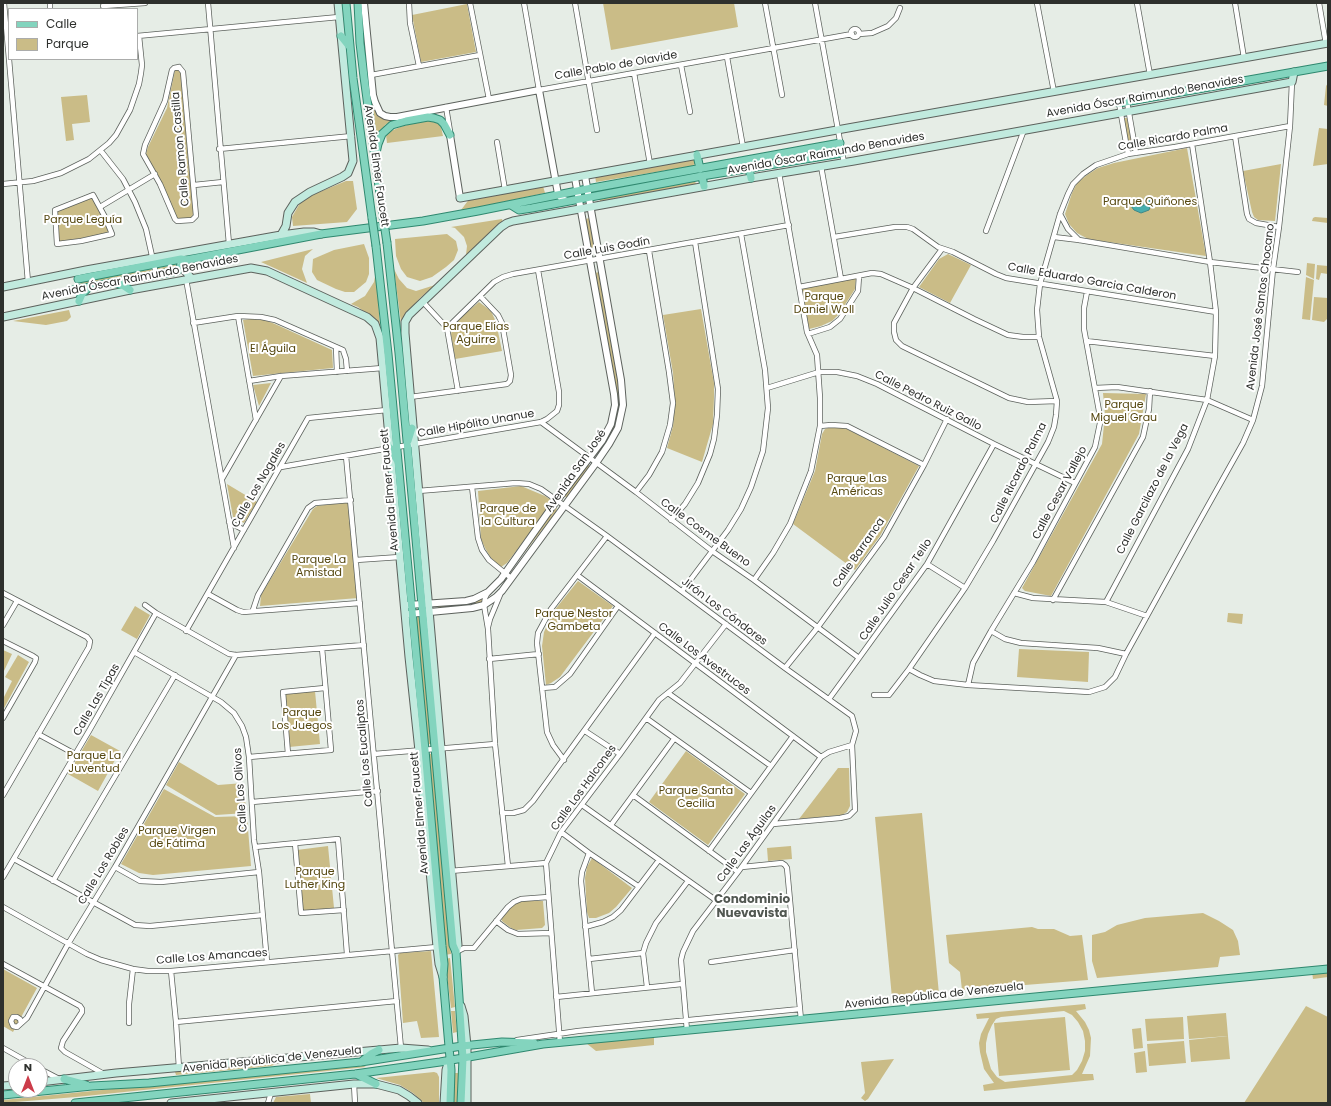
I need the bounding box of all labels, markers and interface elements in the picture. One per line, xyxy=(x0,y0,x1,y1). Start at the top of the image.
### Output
legend xyxy=(8,8,138,60)
text: Calle xyxy=(46,15,77,32)
text: Parque xyxy=(46,35,89,52)
street label: Calle Pablo de Olavide xyxy=(554,49,678,83)
street label: Avenida Óscar Raimundo Benavides xyxy=(1045,73,1245,121)
street label: Calle Ramon Castilla xyxy=(169,91,193,207)
street label: Avenida Elmer Faucett xyxy=(361,104,391,228)
street label: Calle Ricardo Palma xyxy=(1117,122,1229,154)
street label: Avenida Óscar Raimundo Benavides xyxy=(726,130,926,178)
park label: Parque Quiñones xyxy=(1103,195,1197,209)
park label: Parque Leguía xyxy=(44,213,122,227)
street label: Avenida José Santos Chocano xyxy=(1244,223,1278,391)
street label: Calle Luis Godín xyxy=(563,235,651,263)
street label: Avenida Óscar Raimundo Benavides xyxy=(41,252,239,304)
street label: Calle Eduardo Garcia Calderon xyxy=(1007,261,1177,303)
park label: Parque Daniel Woll xyxy=(794,290,854,316)
park label: Parque Elías Aguirre xyxy=(443,320,509,346)
park label: El Águila xyxy=(250,342,296,356)
street label: Calle Pedro Ruiz Gallo xyxy=(872,368,984,434)
park label: Parque Miguel Grau xyxy=(1091,398,1157,424)
street label: Calle Hipólito Unanue xyxy=(417,407,535,441)
street label: Calle Ricardo Palma xyxy=(988,420,1050,526)
street label: Calle Garcilazo de la Vega xyxy=(1114,421,1192,557)
street label: Avenida San José xyxy=(543,427,609,515)
street label: Avenida Elmer Faucett xyxy=(378,428,402,552)
street label: Calle Los Nogales xyxy=(229,440,289,530)
street label: Calle Cesar Vallejo xyxy=(1030,444,1090,542)
park label: Parque Las Américas xyxy=(827,472,887,498)
street label: Calle Cosme Bueno xyxy=(657,496,753,570)
park label: Parque de la Cultura xyxy=(480,502,536,528)
street label: Calle Barranca xyxy=(830,516,888,590)
street label: Calle Julio Cesar Tello xyxy=(857,537,935,643)
park label: Parque La Amistad xyxy=(292,553,346,579)
street label: Jirón Los Cóndores xyxy=(679,575,769,649)
park label: Parque Nestor Gambeta xyxy=(535,607,613,633)
street label: Calle Los Avestruces xyxy=(655,620,753,698)
street label: Calle Las Tipas xyxy=(71,662,123,738)
street label: Calle Los Eucaliptos xyxy=(354,699,376,807)
park label: Parque Los Juegos xyxy=(272,706,332,732)
street label: Calle Los Halcones xyxy=(548,743,620,833)
street label: Calle Los Olivos xyxy=(231,747,251,833)
park label: Parque La Juventud xyxy=(67,749,121,775)
street label: Avenida Elmer Faucett xyxy=(408,751,432,875)
park label: Parque Santa Cecilia xyxy=(659,784,733,810)
street label: Calle Las Águilas xyxy=(714,803,780,885)
park label: Parque Virgen de Fátima xyxy=(138,824,216,850)
street label: Calle Los Robles xyxy=(76,825,132,907)
park label: Parque Luther King xyxy=(285,865,345,891)
district label: Condominio Nuevavista xyxy=(714,893,790,921)
street label: Calle Los Amancaes xyxy=(156,947,268,967)
street label: Avenida República de Venezuela xyxy=(844,980,1024,1012)
street label: Avenida República de Venezuela xyxy=(182,1044,362,1076)
north arrow xyxy=(8,1058,48,1098)
text: N xyxy=(24,1059,32,1075)

